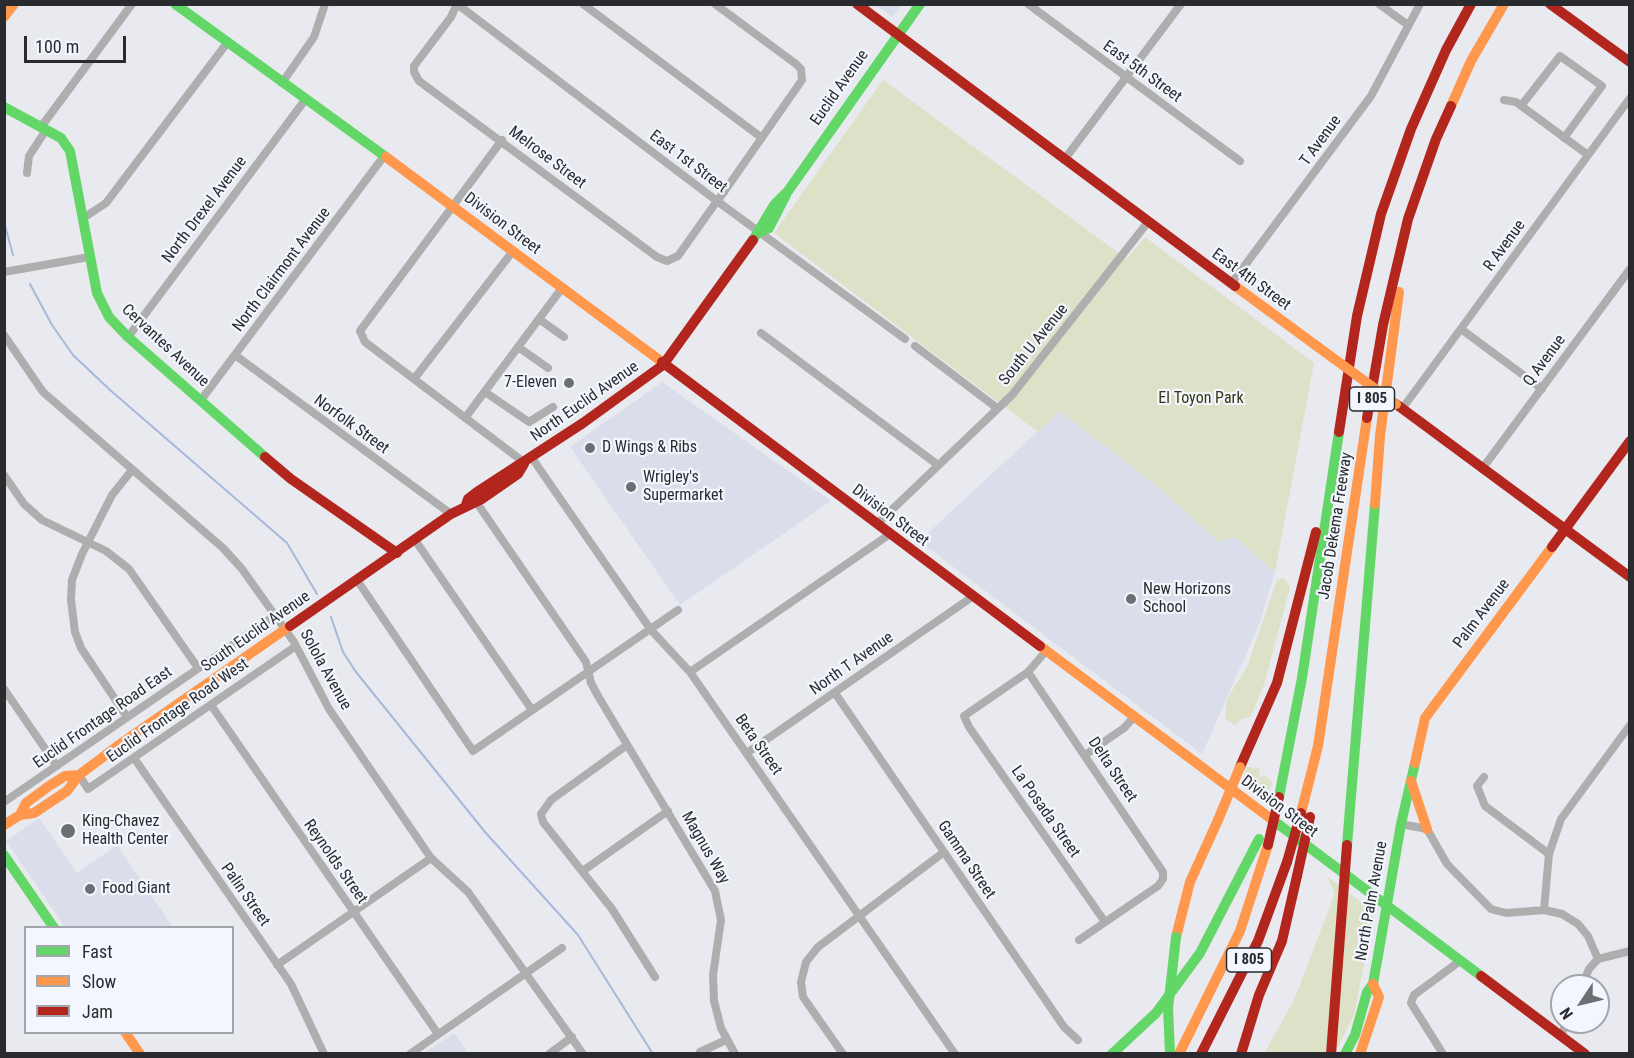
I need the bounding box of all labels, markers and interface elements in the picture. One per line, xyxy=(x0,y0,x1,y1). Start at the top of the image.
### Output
scale bar xyxy=(27,24,129,62)
text: 100 m xyxy=(35,36,79,57)
street label: East 5th Street xyxy=(1099,37,1185,107)
street label: Euclid Avenue xyxy=(807,46,873,130)
street label: T Avenue xyxy=(1296,112,1346,170)
street label: Melrose Street xyxy=(504,123,590,193)
street label: East 1st Street xyxy=(645,127,731,197)
street label: North Drexel Avenue xyxy=(159,153,251,267)
street label: Division Street xyxy=(460,189,544,259)
street label: North Clairmont Avenue xyxy=(229,204,335,336)
street label: R Avenue xyxy=(1480,217,1530,275)
street label: East 4th Street xyxy=(1208,245,1294,315)
street label: Cervantes Avenue xyxy=(117,300,213,392)
street label: South U Avenue xyxy=(995,301,1073,389)
street label: Q Avenue xyxy=(1520,331,1570,391)
street label: North Euclid Avenue xyxy=(527,358,643,446)
place label: 7-Eleven xyxy=(504,373,557,393)
marker: 7-Eleven xyxy=(562,376,576,390)
road number: I 805 xyxy=(1350,387,1394,411)
park label: El Toyon Park xyxy=(1158,389,1244,409)
street label: Norfolk Street xyxy=(310,391,392,459)
place label: D Wings & Ribs xyxy=(602,438,697,458)
marker: D Wings & Ribs xyxy=(583,441,597,455)
street label: Jacob Dekema Freeway xyxy=(1315,451,1357,601)
place label: Wrigley's Supermarket xyxy=(643,468,723,506)
marker: Wrigley's Supermarket xyxy=(624,480,638,494)
street label: Division Street xyxy=(848,481,932,551)
street label: Palm Avenue xyxy=(1450,576,1514,652)
place label: New Horizons School xyxy=(1143,580,1231,618)
street label: South Euclid Avenue xyxy=(198,587,314,677)
marker: New Horizons School xyxy=(1124,592,1138,606)
street label: Solola Avenue xyxy=(295,626,355,714)
street label: North T Avenue xyxy=(807,628,897,700)
street label: Euclid Frontage Road West xyxy=(103,655,253,767)
street label: Euclid Frontage Road East xyxy=(30,663,176,773)
street label: Beta Street xyxy=(730,711,786,779)
street label: Delta Street xyxy=(1083,734,1141,806)
street label: La Posada Street xyxy=(1006,762,1084,862)
street label: Division Street xyxy=(1237,772,1321,842)
street label: Magnus Way xyxy=(677,808,733,888)
place label: King-Chavez Health Center xyxy=(82,812,168,850)
street label: Reynolds Street xyxy=(299,816,371,908)
street label: Gamma Street xyxy=(933,817,999,903)
marker: King-Chavez Health Center xyxy=(59,822,77,840)
street label: North Palm Avenue xyxy=(1352,840,1392,962)
street label: Palin Street xyxy=(216,860,274,930)
place label: Food Giant xyxy=(102,879,170,899)
marker: Food Giant xyxy=(83,882,97,896)
legend xyxy=(24,926,234,1034)
text: Fast xyxy=(82,941,113,962)
road number: I 805 xyxy=(1226,948,1272,972)
text: Slow xyxy=(82,971,116,992)
north arrow xyxy=(1550,974,1610,1034)
text: Jam xyxy=(82,1001,113,1022)
text: N xyxy=(1556,1004,1577,1023)

